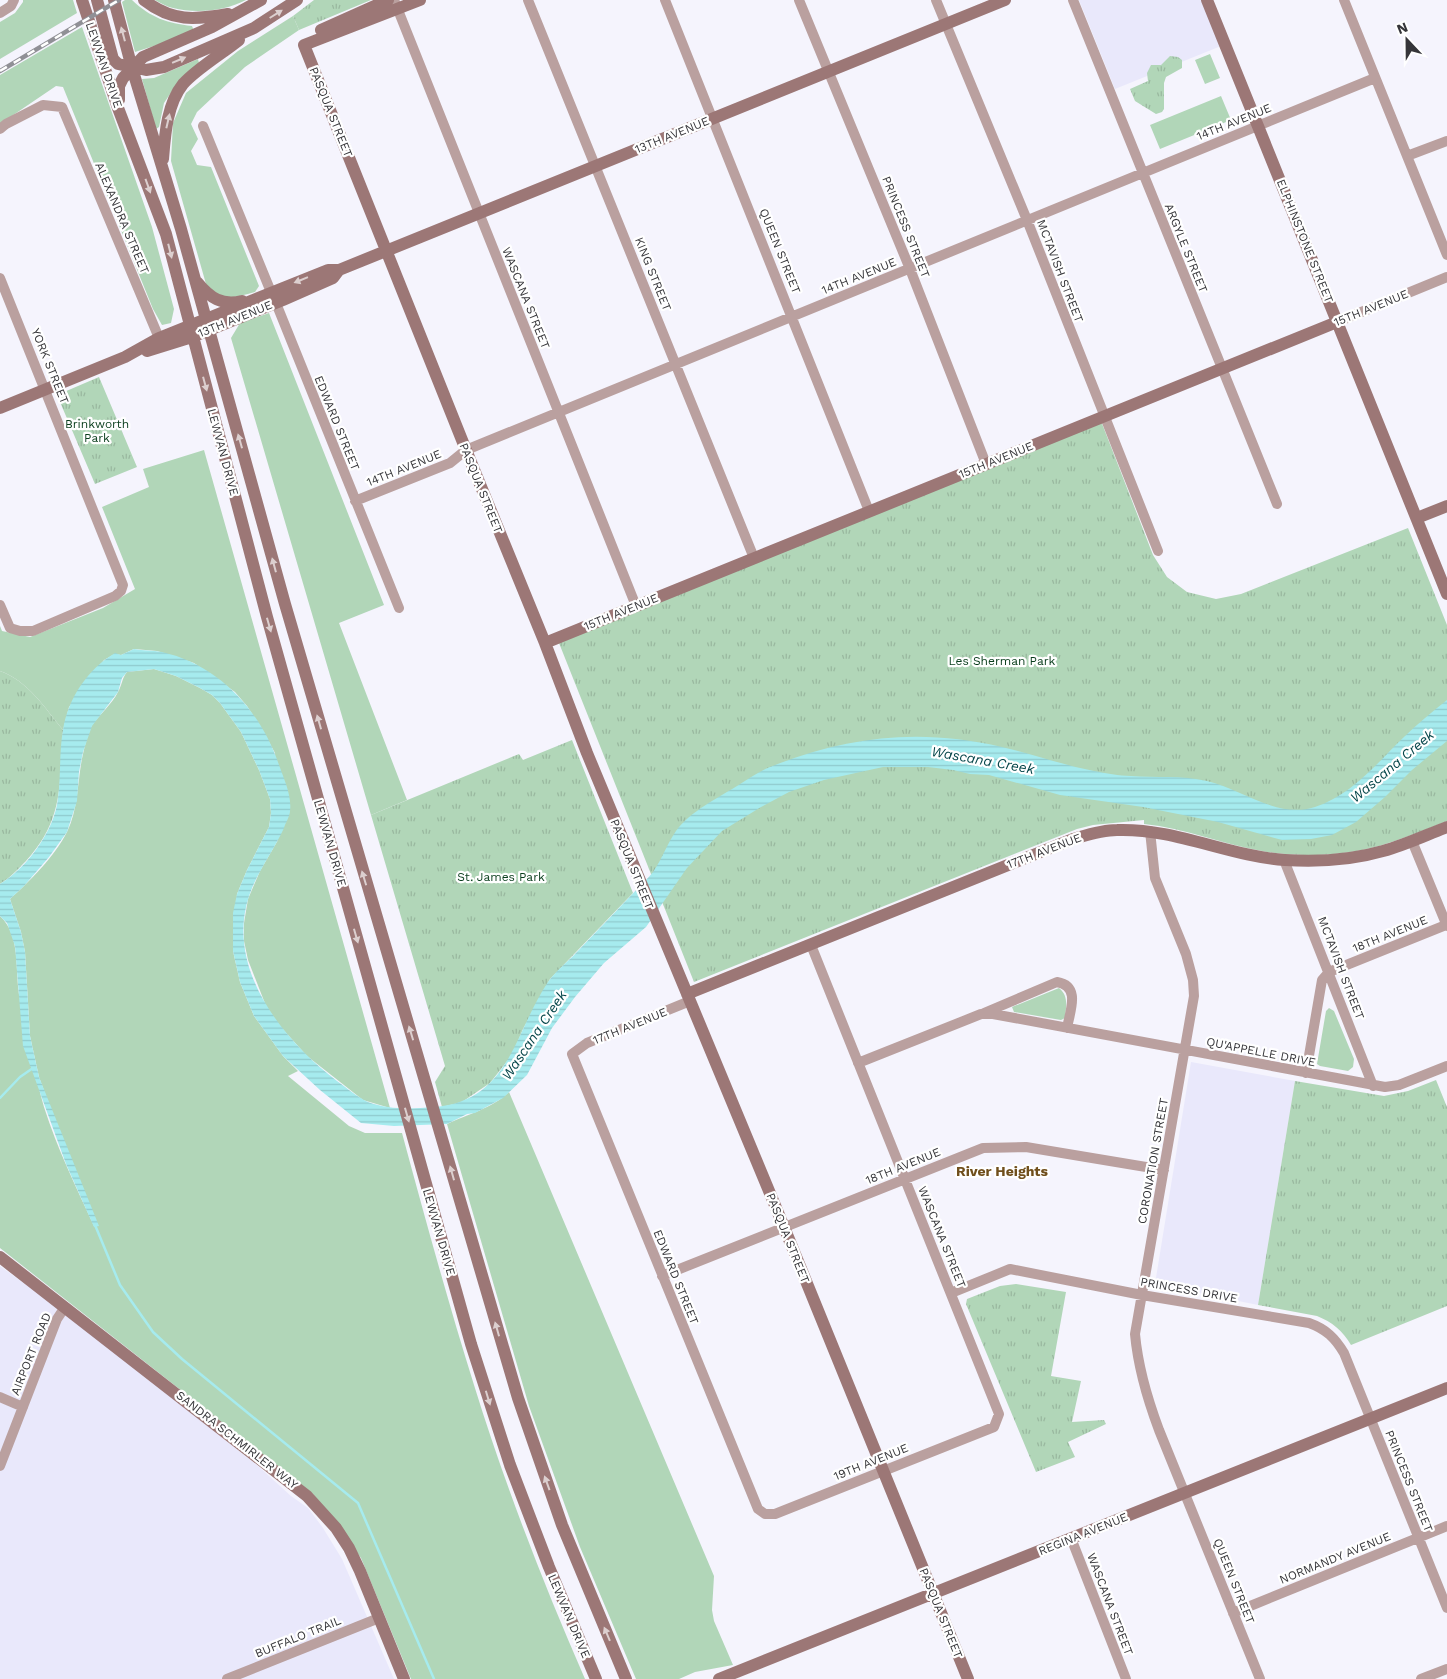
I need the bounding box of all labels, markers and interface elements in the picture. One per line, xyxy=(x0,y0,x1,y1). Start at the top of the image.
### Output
one-way arrow xyxy=(269,10,282,19)
north arrow xyxy=(1382,15,1432,65)
text: N xyxy=(1394,19,1410,37)
street label: LEWVAN DRIVE xyxy=(83,20,125,110)
one-way arrow xyxy=(119,26,127,41)
one-way arrow xyxy=(172,56,186,64)
street label: PASQUA STREET xyxy=(307,65,355,159)
street label: 14TH AVENUE xyxy=(1195,101,1274,143)
one-way arrow xyxy=(164,113,172,128)
street label: 13TH AVENUE xyxy=(633,114,712,156)
street label: ALEXANDRA STREET xyxy=(92,160,152,276)
street label: PRINCESS STREET xyxy=(879,174,933,280)
street label: ELPHINSTONE STREET xyxy=(1274,177,1336,305)
one-way arrow xyxy=(144,179,152,194)
street label: ARGYLE STREET xyxy=(1162,201,1210,295)
street label: QUEEN STREET xyxy=(757,206,803,296)
street label: MCTAVISH STREET xyxy=(1034,218,1086,324)
street label: KING STREET xyxy=(632,235,674,313)
one-way arrow xyxy=(166,243,174,258)
street label: WASCANA STREET xyxy=(499,245,553,351)
street label: 14TH AVENUE xyxy=(820,255,899,297)
one-way arrow xyxy=(294,277,308,285)
street label: 15TH AVENUE xyxy=(1332,287,1411,329)
street label: 13TH AVENUE xyxy=(196,298,275,340)
street label: YORK STREET xyxy=(28,326,72,406)
street label: EDWARD STREET xyxy=(312,374,362,472)
one-way arrow xyxy=(201,376,209,391)
street label: LEWVAN DRIVE xyxy=(205,407,241,498)
park label: Brinkworth Park xyxy=(65,417,129,445)
one-way arrow xyxy=(235,433,243,448)
street label: 15TH AVENUE xyxy=(957,439,1036,481)
street label: PASQUA STREET xyxy=(457,441,505,535)
street label: 14TH AVENUE xyxy=(365,447,444,489)
one-way arrow xyxy=(270,558,278,573)
street label: 15TH AVENUE xyxy=(582,591,661,633)
one-way arrow xyxy=(266,618,274,633)
park label: Les Sherman Park xyxy=(949,654,1056,668)
one-way arrow xyxy=(314,714,322,729)
water label: Wascana Creek xyxy=(1347,726,1437,806)
water label: Wascana Creek xyxy=(930,743,1036,777)
street label: LEWVAN DRIVE xyxy=(311,798,349,888)
street label: PASQUA STREET xyxy=(608,817,656,911)
street label: 17TH AVENUE xyxy=(1005,830,1084,872)
one-way arrow xyxy=(360,870,368,885)
park label: St. James Park xyxy=(457,870,545,884)
street label: 18TH AVENUE xyxy=(1351,913,1430,955)
street label: MCTAVISH STREET xyxy=(1315,915,1367,1021)
one-way arrow xyxy=(352,928,360,943)
water label: Wascana Creek xyxy=(498,987,570,1083)
street label: 17TH AVENUE xyxy=(591,1005,669,1047)
one-way arrow xyxy=(407,1026,415,1041)
street label: QU'APPELLE DRIVE xyxy=(1205,1035,1317,1070)
street label: CORONATION STREET xyxy=(1135,1097,1171,1225)
one-way arrow xyxy=(403,1108,411,1123)
street label: 18TH AVENUE xyxy=(864,1145,943,1187)
district label: River Heights xyxy=(956,1163,1048,1179)
one-way arrow xyxy=(447,1165,455,1180)
street label: WASCANA STREET xyxy=(915,1184,969,1290)
street label: LEWVAN DRIVE xyxy=(420,1187,458,1277)
street label: PASQUA STREET xyxy=(764,1191,812,1285)
street label: EDWARD STREET xyxy=(651,1228,701,1326)
street label: PRINCESS DRIVE xyxy=(1139,1275,1239,1306)
street label: AIRPORT ROAD xyxy=(8,1311,54,1397)
one-way arrow xyxy=(492,1321,500,1336)
street label: SANDRA SCHMIRLER WAY xyxy=(173,1388,301,1492)
one-way arrow xyxy=(484,1391,492,1406)
street label: PRINCESS STREET xyxy=(1382,1428,1436,1534)
street label: 19TH AVENUE xyxy=(832,1441,911,1483)
one-way arrow xyxy=(543,1476,550,1491)
street label: REGINA AVENUE xyxy=(1036,1510,1130,1558)
street label: NORMANDY AVENUE xyxy=(1277,1529,1393,1587)
street label: QUEEN STREET xyxy=(1211,1536,1257,1626)
street label: WASCANA STREET xyxy=(1084,1551,1136,1657)
street label: PASQUA STREET xyxy=(917,1566,965,1660)
street label: LEWVAN DRIVE xyxy=(545,1572,593,1660)
street label: BUFFALO TRAIL xyxy=(253,1613,343,1661)
one-way arrow xyxy=(602,1627,610,1641)

